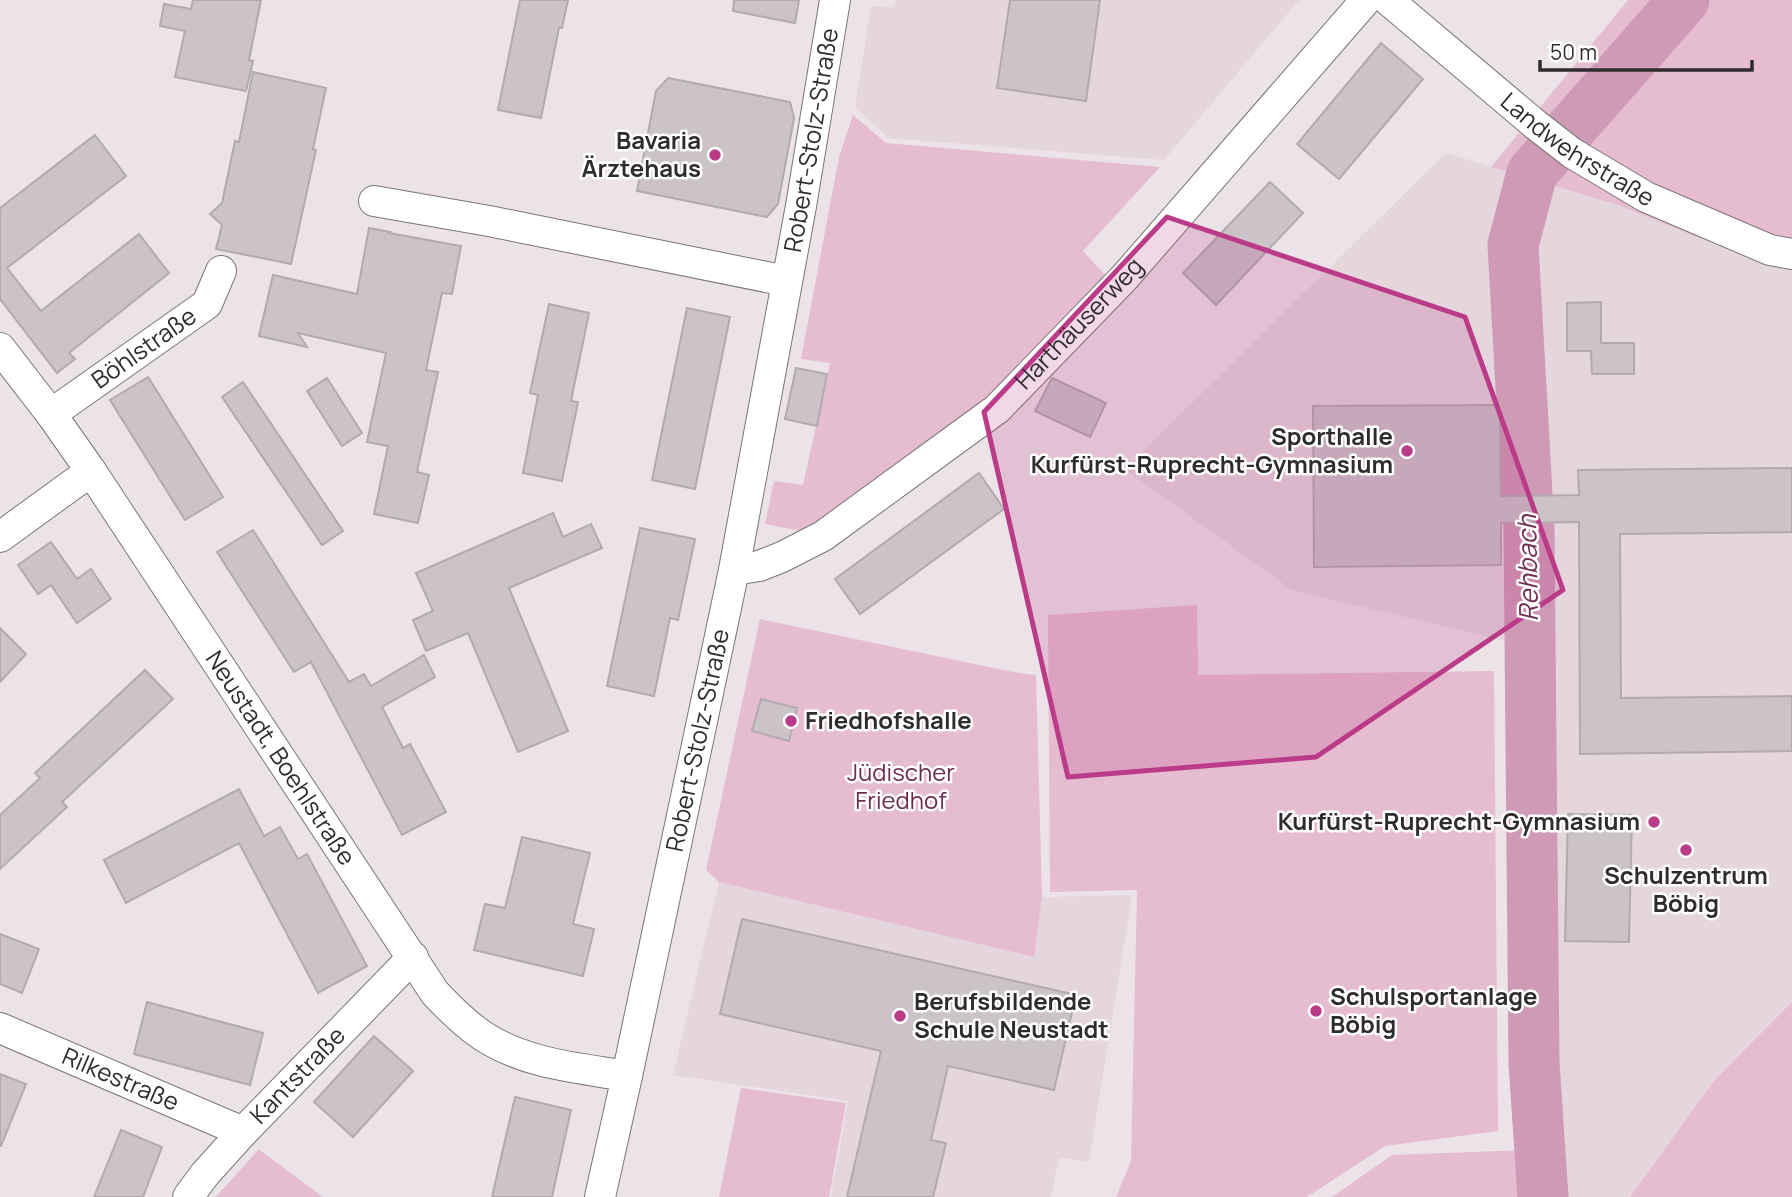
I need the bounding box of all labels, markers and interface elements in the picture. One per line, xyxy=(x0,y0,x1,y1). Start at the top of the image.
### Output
street label: Robert-Stolz-Straße xyxy=(775,25,845,255)
scale bar xyxy=(1540,28,1752,72)
text: 50 m xyxy=(1550,38,1597,66)
street label: Landwehrstraße xyxy=(1494,84,1661,213)
place label: Bavaria Ärztehaus xyxy=(582,123,701,184)
marker: Bavaria Ärztehaus xyxy=(707,147,723,163)
street label: Harthäuserweg xyxy=(1007,250,1150,396)
street label: Böhlstraße xyxy=(84,299,202,395)
place label: Sporthalle Kurfürst-Ruprecht-Gymnasium xyxy=(1031,419,1393,480)
marker: Sporthalle Kurfürst-Ruprecht-Gymnasium xyxy=(1399,443,1415,459)
water label: Rehbach xyxy=(1508,513,1546,622)
street label: Robert-Stolz-Straße xyxy=(657,626,736,854)
street label: Neustadt, Boehlstraße xyxy=(199,644,364,871)
place label: Friedhofshalle xyxy=(805,703,972,736)
marker: Friedhofshalle xyxy=(783,713,799,729)
park label: Jüdischer Friedhof xyxy=(847,755,955,816)
place label: Kurfürst-Ruprecht-Gymnasium xyxy=(1278,804,1640,837)
marker: Kurfürst-Ruprecht-Gymnasium xyxy=(1646,814,1662,830)
marker: Schulzentrum Böbig xyxy=(1678,842,1694,858)
place label: Schulzentrum Böbig xyxy=(1604,858,1768,919)
place label: Schulsportanlage Böbig xyxy=(1330,979,1538,1040)
place label: Berufsbildende Schule Neustadt xyxy=(914,984,1109,1045)
marker: Schulsportanlage Böbig xyxy=(1308,1003,1324,1019)
marker: Berufsbildende Schule Neustadt xyxy=(892,1008,908,1024)
street label: Kantstraße xyxy=(242,1019,352,1130)
street label: Rilkestraße xyxy=(57,1039,185,1118)

